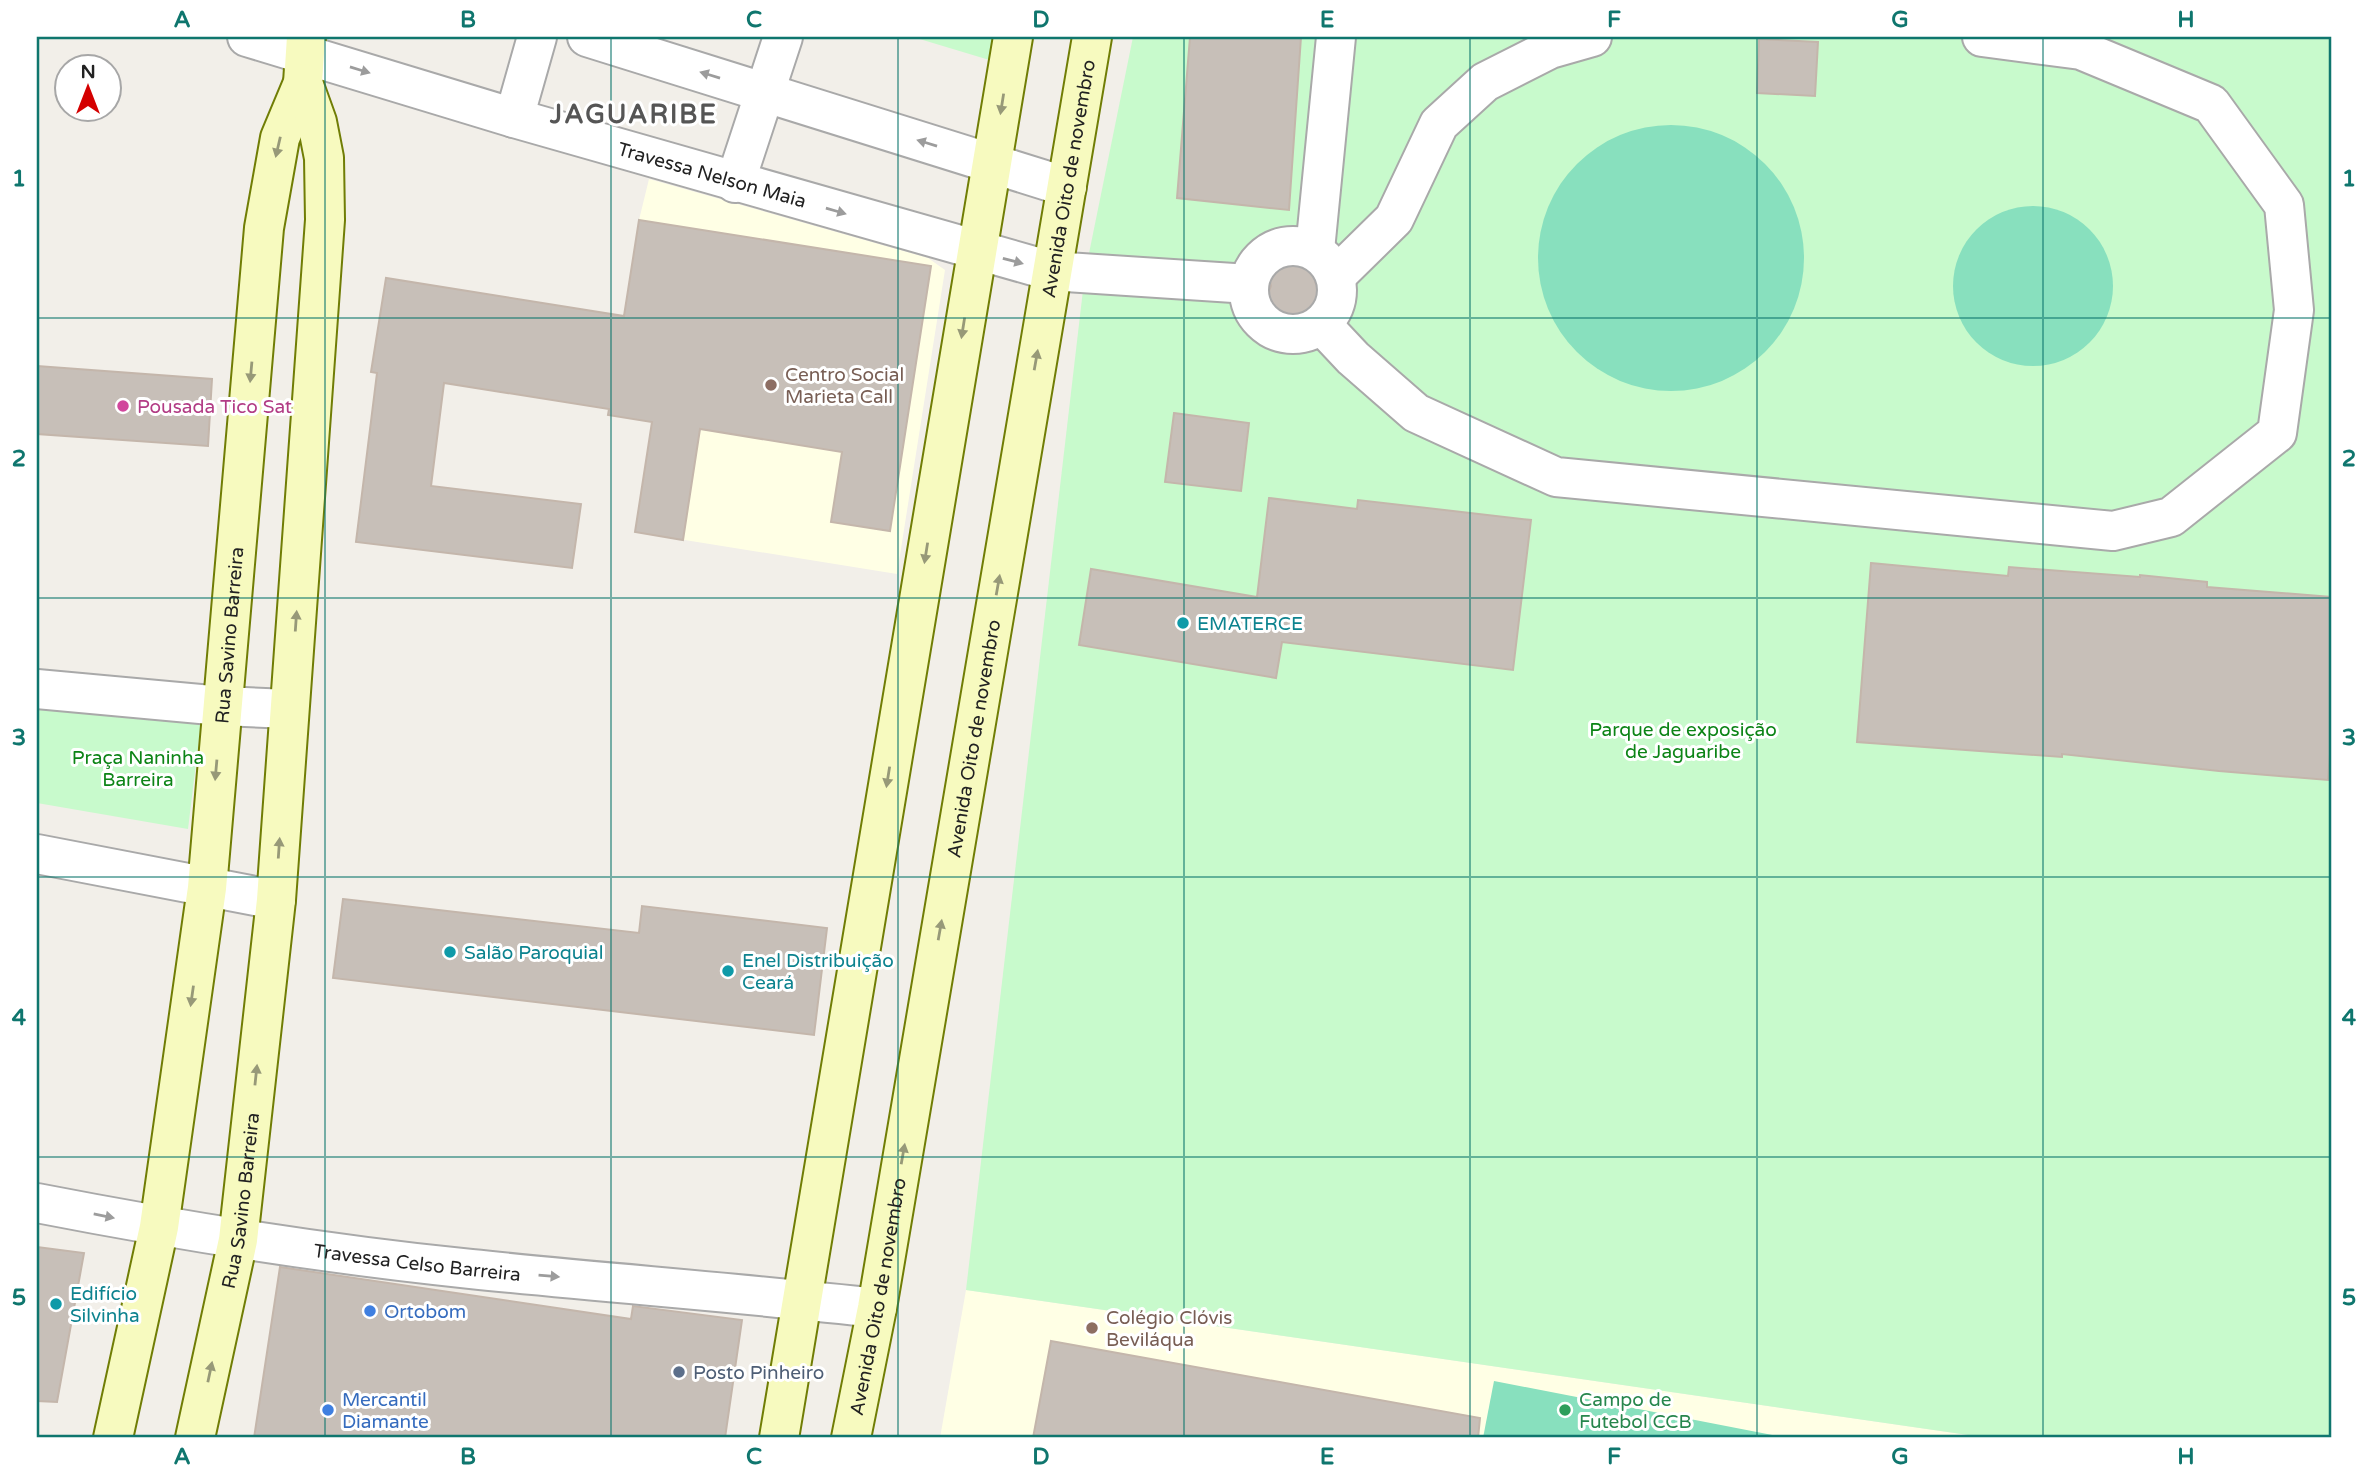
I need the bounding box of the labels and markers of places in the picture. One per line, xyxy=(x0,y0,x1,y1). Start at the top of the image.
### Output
place label: Centro Social Marieta Call xyxy=(785,364,904,408)
marker: Centro Social Marieta Call xyxy=(763,377,779,393)
place label: Pousada Tico Sat xyxy=(137,396,292,418)
marker: Pousada Tico Sat xyxy=(115,398,131,414)
place label: EMATERCE xyxy=(1197,613,1303,635)
marker: EMATERCE xyxy=(1175,615,1191,631)
place label: Salão Paroquial xyxy=(464,942,603,964)
marker: Salão Paroquial xyxy=(442,944,458,960)
place label: Enel Distribuição Ceará xyxy=(742,950,894,994)
marker: Enel Distribuição Ceará xyxy=(720,963,736,979)
place label: Edifício Silvinha xyxy=(70,1283,140,1327)
marker: Edifício Silvinha xyxy=(48,1296,64,1312)
place label: Ortobom xyxy=(384,1301,466,1323)
marker: Ortobom xyxy=(362,1303,378,1319)
place label: Colégio Clóvis Beviláqua xyxy=(1106,1307,1232,1351)
marker: Colégio Clóvis Beviláqua xyxy=(1084,1320,1100,1336)
place label: Posto Pinheiro xyxy=(693,1362,824,1384)
marker: Posto Pinheiro xyxy=(671,1364,687,1380)
place label: Mercantil Diamante xyxy=(342,1389,429,1433)
place label: Campo de Futebol CCB xyxy=(1579,1389,1692,1433)
marker: Mercantil Diamante xyxy=(320,1402,336,1418)
marker: Campo de Futebol CCB xyxy=(1557,1402,1573,1418)

